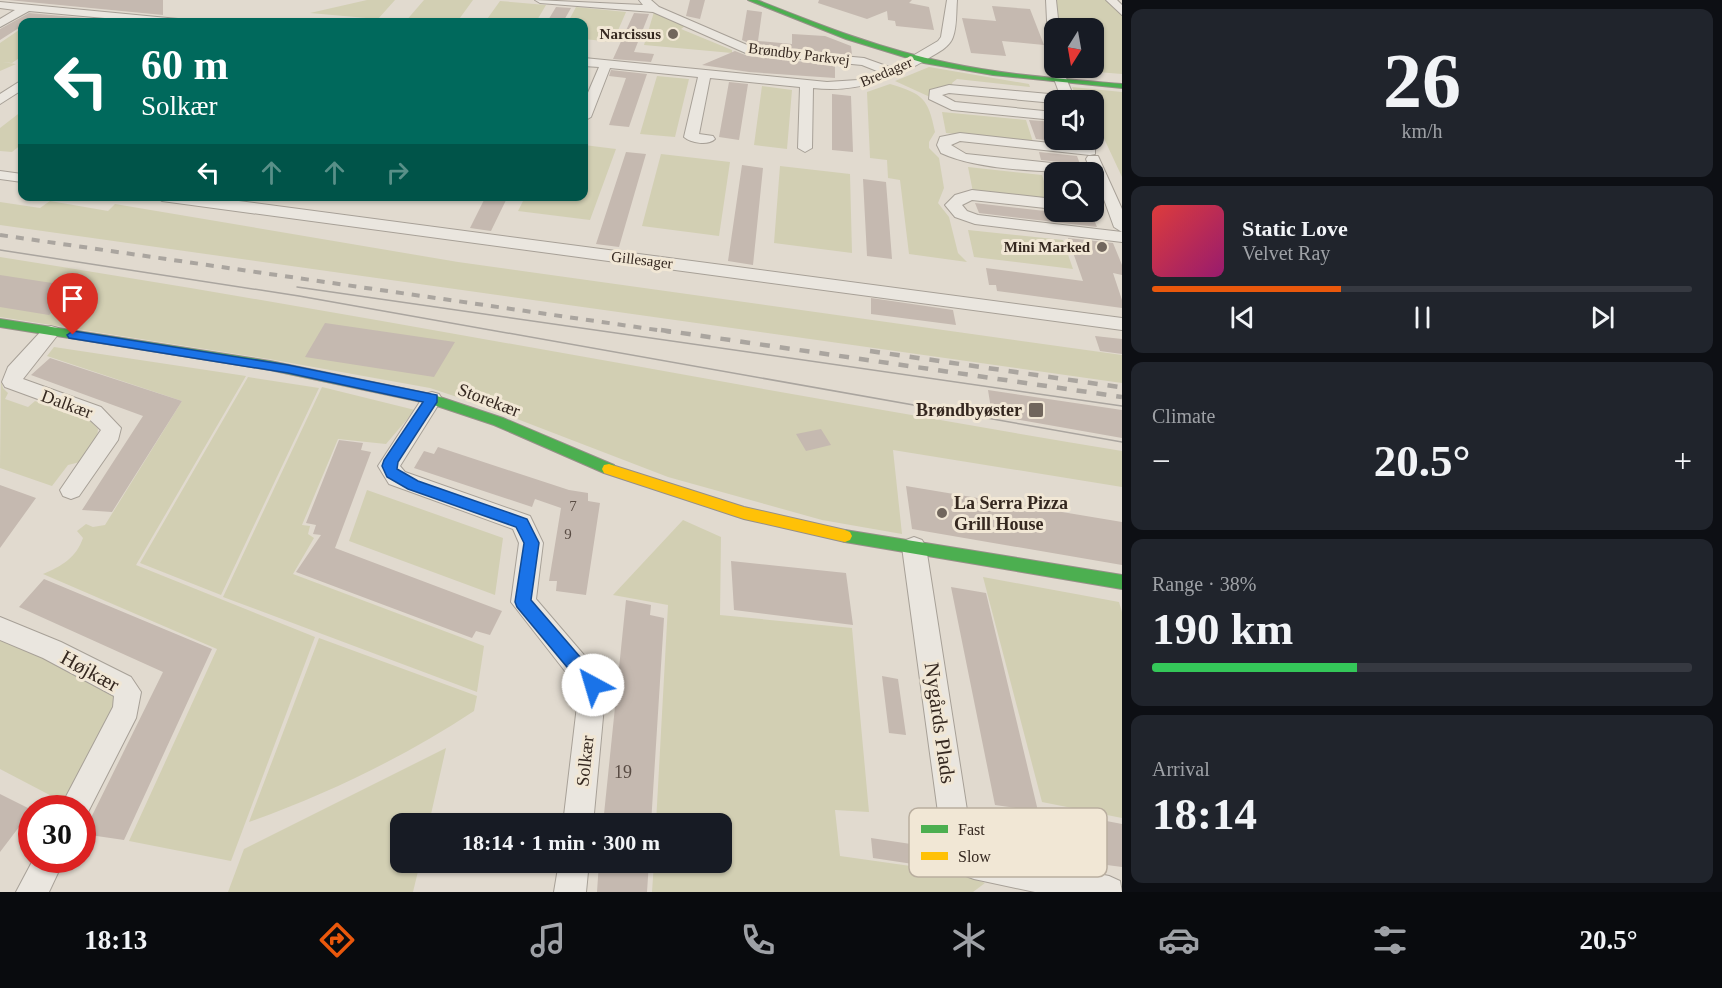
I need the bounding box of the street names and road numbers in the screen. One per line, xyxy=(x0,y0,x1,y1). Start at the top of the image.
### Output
street label: Brøndby Parkvej xyxy=(747,40,851,68)
street label: Bredager xyxy=(858,54,914,90)
street label: Gillesager xyxy=(610,248,674,272)
street label: Storekær xyxy=(455,379,523,421)
street label: Dalkær xyxy=(39,386,95,422)
street label: Højkær xyxy=(57,645,123,697)
street label: Nygårds Plads xyxy=(920,661,960,785)
street label: Solkær xyxy=(572,735,598,787)

